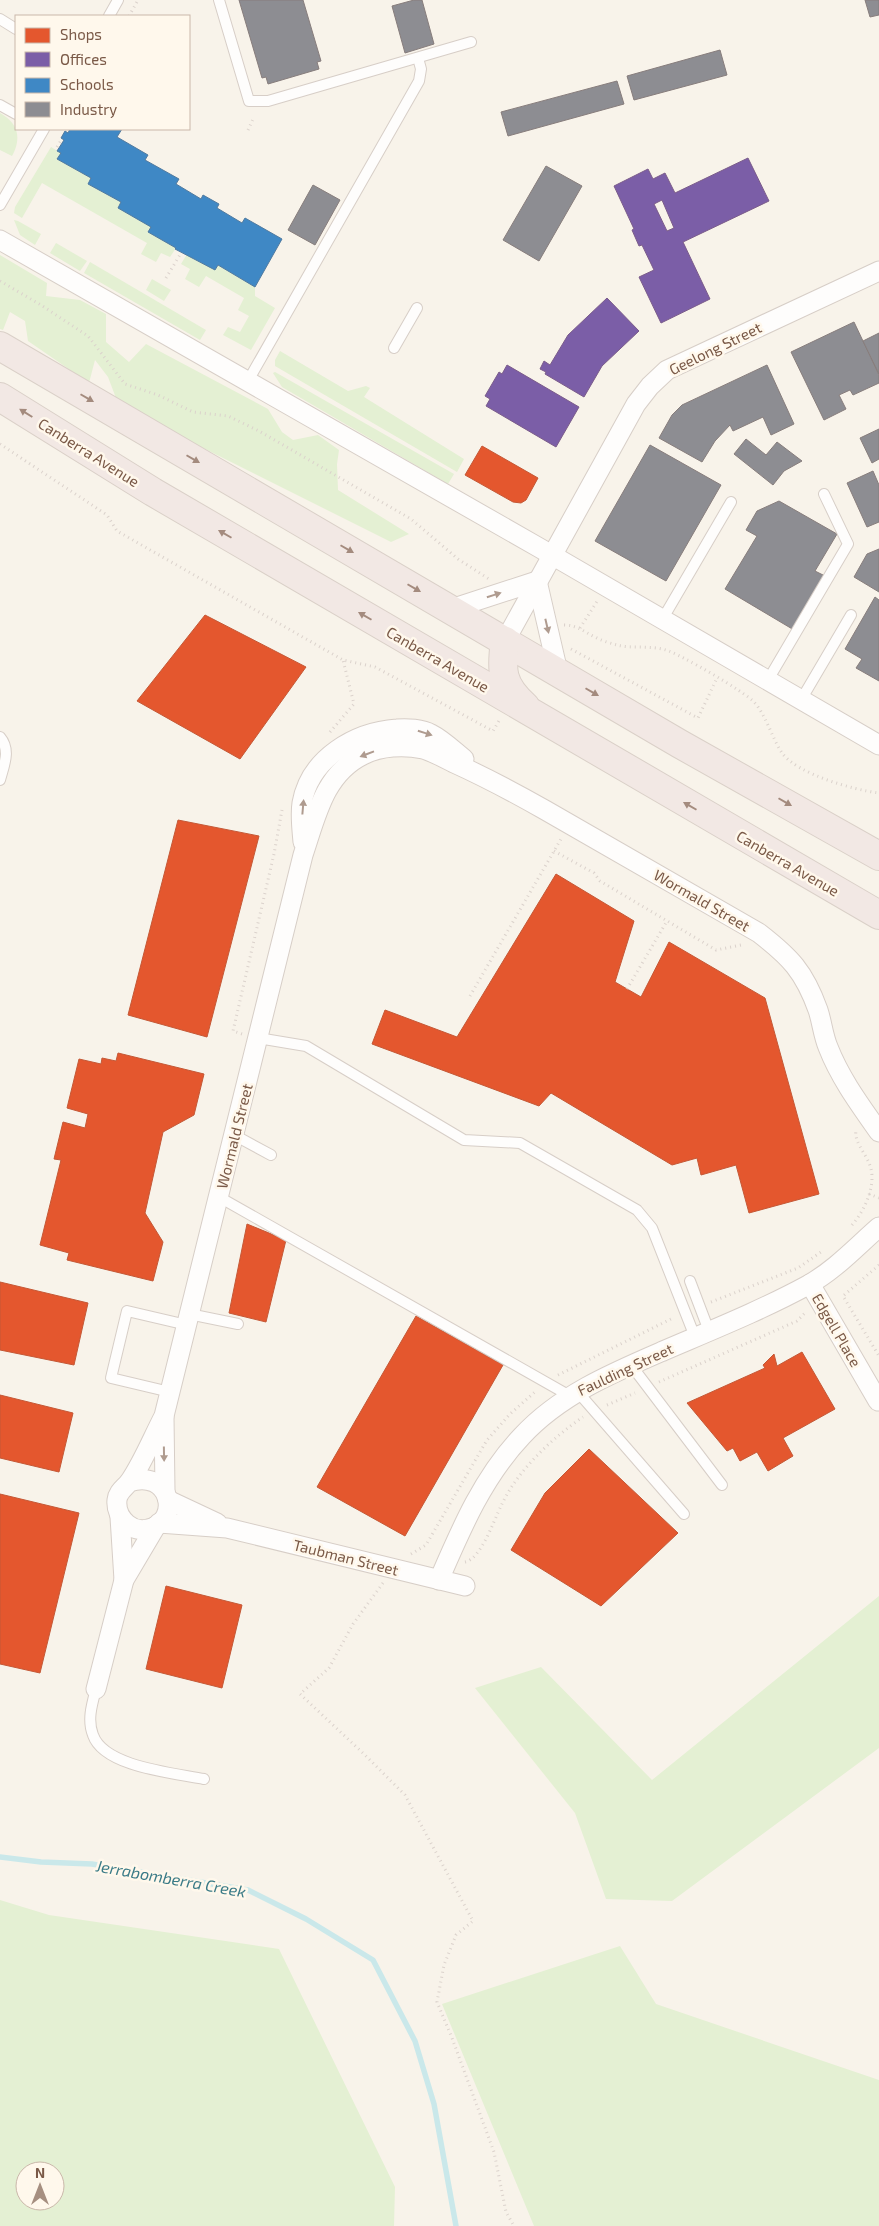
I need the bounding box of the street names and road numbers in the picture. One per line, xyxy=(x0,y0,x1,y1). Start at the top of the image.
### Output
street label: Geelong Street xyxy=(666,318,764,378)
street label: Canberra Avenue xyxy=(35,414,143,490)
street label: Canberra Avenue xyxy=(383,622,493,696)
street label: Canberra Avenue xyxy=(733,826,843,900)
street label: Wormald Street xyxy=(651,865,753,935)
street label: Wormald Street xyxy=(212,1081,256,1191)
street label: Edgell Place xyxy=(809,1290,865,1370)
street label: Faulding Street xyxy=(574,1339,676,1399)
street label: Taubman Street xyxy=(292,1535,401,1579)

